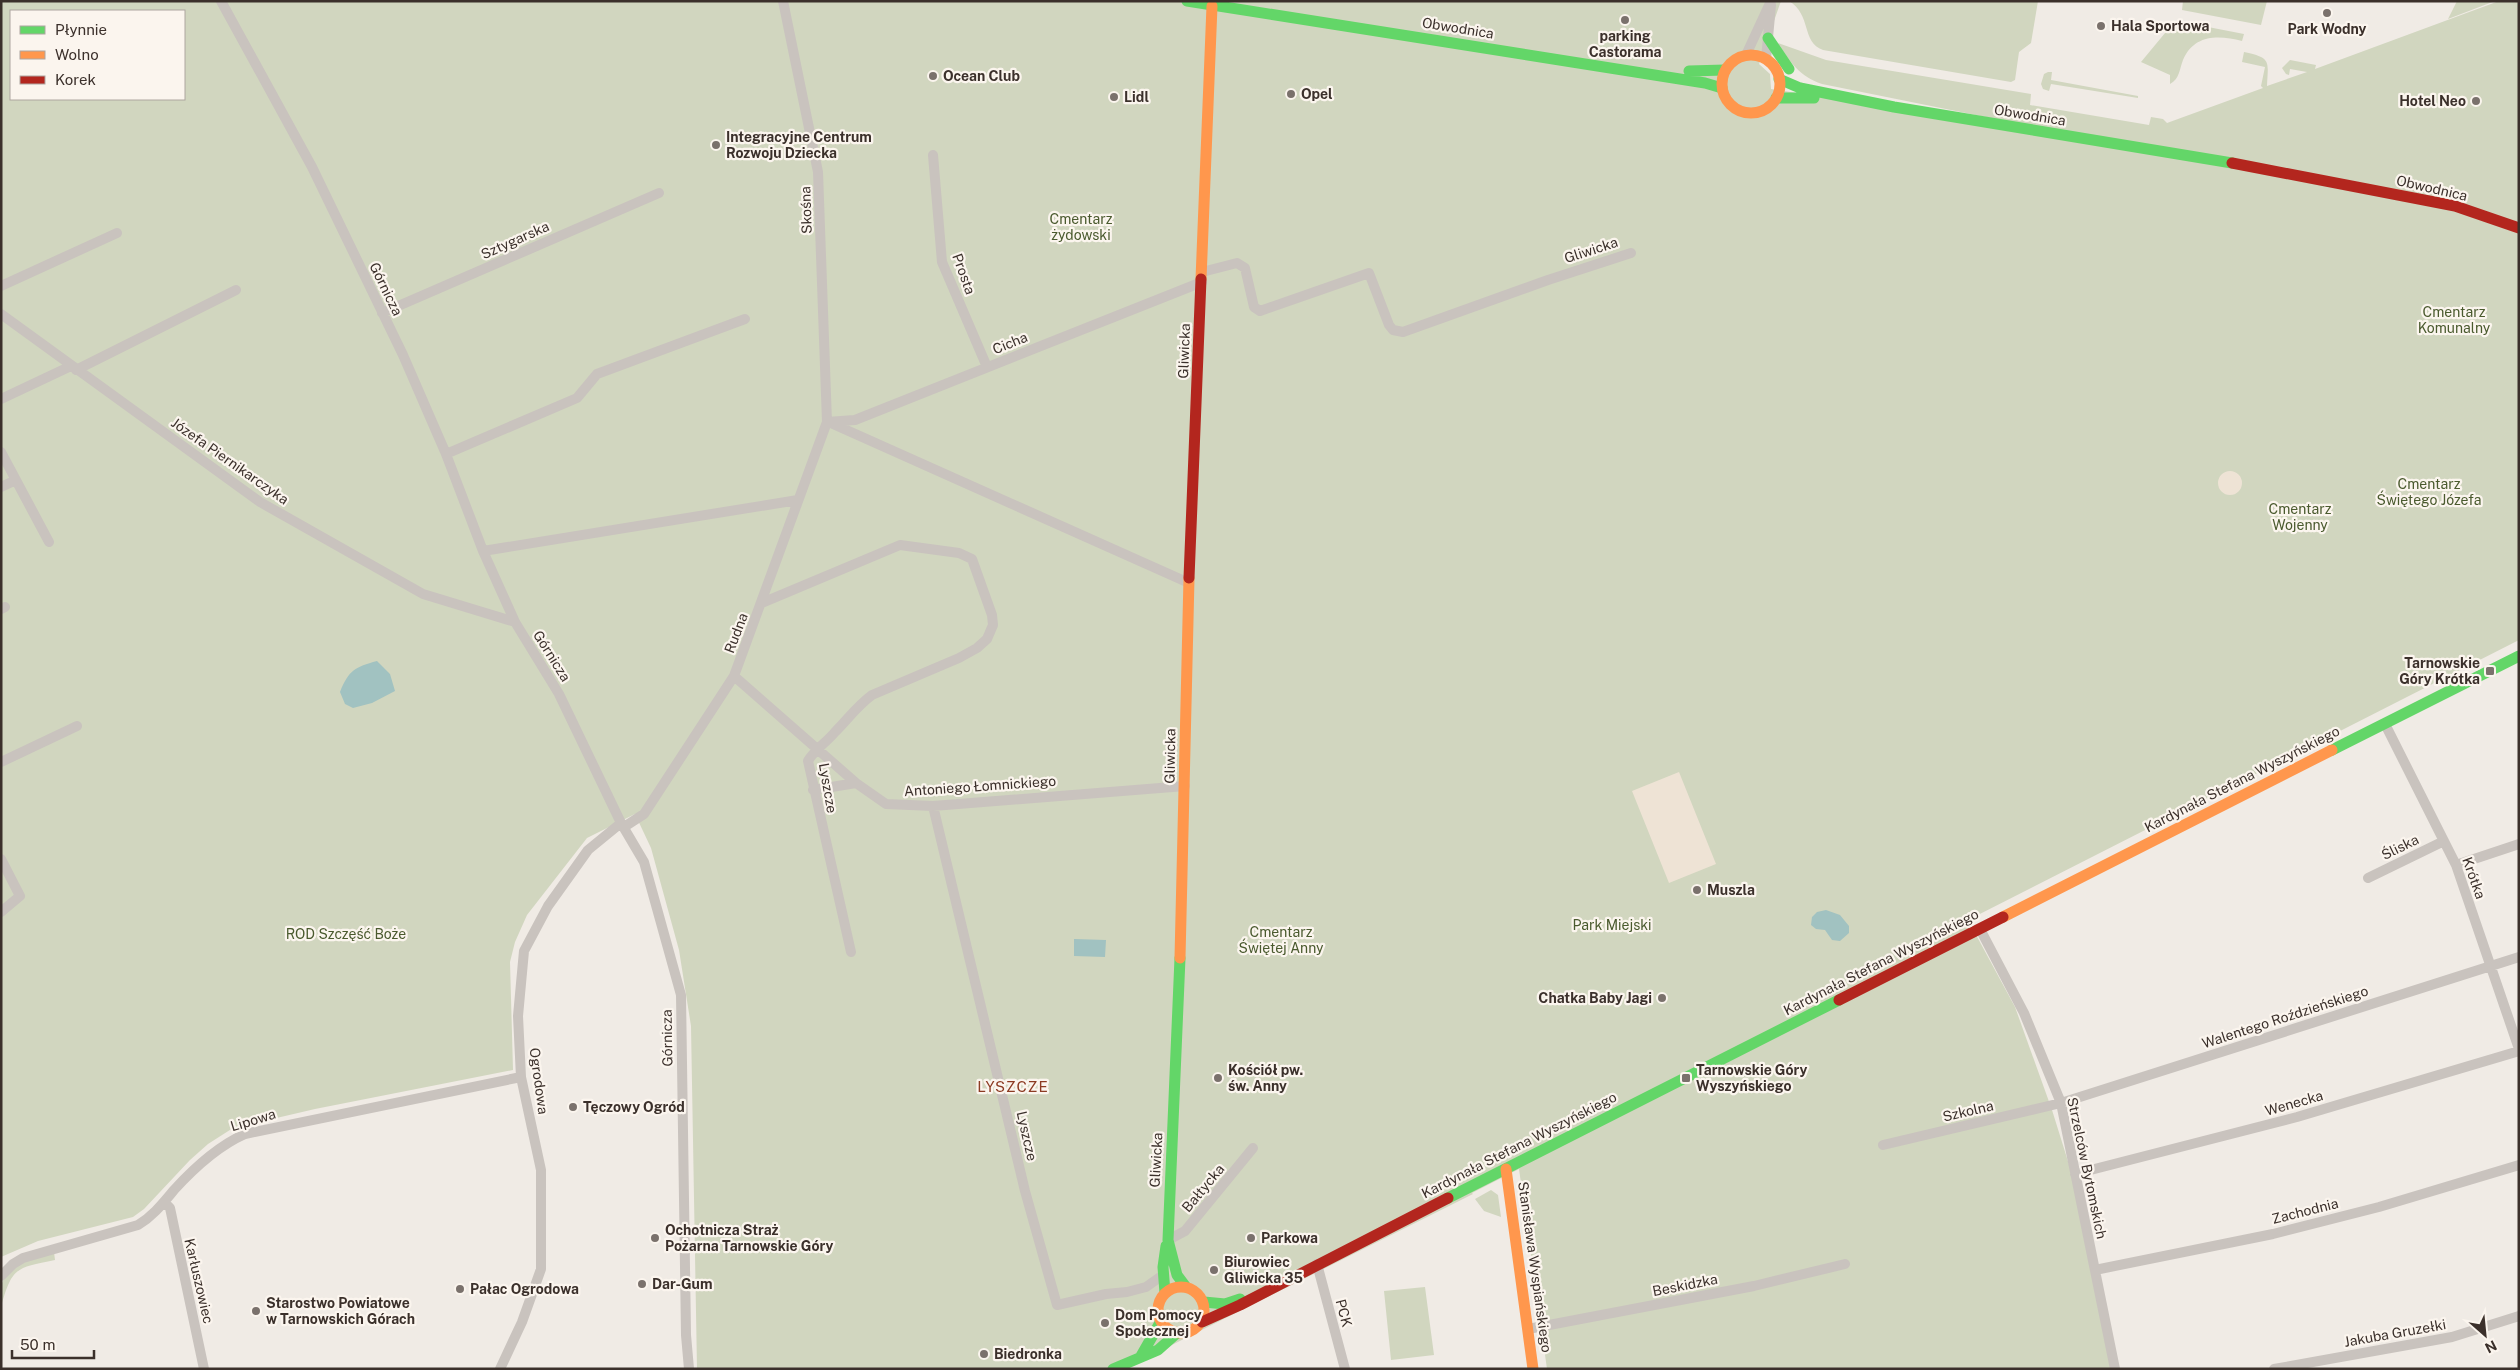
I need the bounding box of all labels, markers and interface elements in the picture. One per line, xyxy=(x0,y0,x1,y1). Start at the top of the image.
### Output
marker: Park Wodny xyxy=(2321,7,2333,19)
legend xyxy=(10,10,185,100)
street label: Obwodnica xyxy=(1421,14,1495,42)
marker: parking Castorama xyxy=(1619,14,1631,26)
place label: Hala Sportowa xyxy=(2111,18,2209,34)
marker: Hala Sportowa xyxy=(2095,20,2107,32)
text: Płynnie xyxy=(55,21,107,38)
place label: Park Wodny xyxy=(2287,21,2367,37)
place label: parking Castorama xyxy=(1589,28,1661,60)
text: Wolno xyxy=(55,46,99,63)
place label: Ocean Club xyxy=(943,68,1020,84)
marker: Ocean Club xyxy=(927,70,939,82)
text: Korek xyxy=(55,71,96,88)
place label: Opel xyxy=(1301,86,1333,102)
marker: Opel xyxy=(1285,88,1297,100)
place label: Lidl xyxy=(1124,89,1149,105)
marker: Lidl xyxy=(1108,91,1120,103)
place label: Hotel Neo xyxy=(2399,93,2466,109)
marker: Hotel Neo xyxy=(2470,95,2482,107)
street label: Obwodnica xyxy=(1993,101,2067,129)
place label: Integracyjne Centrum Rozwoju Dziecka xyxy=(726,129,872,161)
marker: Integracyjne Centrum Rozwoju Dziecka xyxy=(710,139,722,151)
street label: Obwodnica xyxy=(2395,172,2469,204)
street label: Skośna xyxy=(797,186,815,234)
park label: Cmentarz żydowski xyxy=(1050,211,1113,243)
street label: Sztygarska xyxy=(478,218,552,262)
street label: Gliwicka xyxy=(1562,234,1620,266)
street label: Prosta xyxy=(949,251,979,297)
street label: Górnicza xyxy=(366,260,406,318)
park label: Cmentarz Komunalny xyxy=(2418,304,2491,336)
street label: Gliwicka xyxy=(1175,323,1193,379)
street label: Cicha xyxy=(990,329,1030,357)
street label: Józefa Piernikarczyka xyxy=(168,414,292,508)
park label: Cmentarz Świętego Józefa xyxy=(2376,476,2482,508)
park label: Cmentarz Wojenny xyxy=(2269,501,2332,533)
street label: Rudna xyxy=(721,611,751,655)
street label: Górnicza xyxy=(530,628,574,684)
place label: Tarnowskie Góry Krótka xyxy=(2399,655,2480,687)
marker: Tarnowskie Góry Krótka xyxy=(2484,665,2496,677)
street label: Kardynała Stefana Wyszyńskiego xyxy=(2142,723,2342,835)
street label: Gliwicka xyxy=(1162,728,1178,784)
street label: Lyszcze xyxy=(816,762,840,814)
street label: Antoniego Łomnickiego xyxy=(903,773,1057,799)
street label: Śliska xyxy=(2378,829,2421,863)
street label: Krótka xyxy=(2459,855,2489,901)
place label: Muszla xyxy=(1707,882,1755,898)
marker: Muszla xyxy=(1691,884,1703,896)
street label: Kardynała Stefana Wyszyńskiego xyxy=(1781,906,1981,1018)
park label: Park Miejski xyxy=(1572,917,1652,933)
park label: Cmentarz Świętej Anny xyxy=(1238,924,1324,956)
park label: ROD Szczęść Boże xyxy=(286,926,406,942)
street label: Walentego Roździeńskiego xyxy=(2200,983,2370,1051)
place label: Chatka Baby Jagi xyxy=(1538,990,1652,1006)
marker: Chatka Baby Jagi xyxy=(1656,992,1668,1004)
street label: Górnicza xyxy=(659,1009,675,1067)
street label: Ogrodowa xyxy=(526,1047,552,1115)
place label: Kościół pw. św. Anny xyxy=(1228,1062,1303,1094)
place label: Tarnowskie Góry Wyszyńskiego xyxy=(1696,1062,1807,1094)
marker: Kościół pw. św. Anny xyxy=(1212,1072,1224,1084)
marker: Tarnowskie Góry Wyszyńskiego xyxy=(1680,1072,1692,1084)
district label: LYSZCZE xyxy=(977,1078,1049,1095)
street label: Wenecka xyxy=(2263,1087,2325,1119)
street label: Kardynała Stefana Wyszyńskiego xyxy=(1419,1089,1619,1201)
street label: Strzelców Bytomskich xyxy=(2064,1096,2110,1240)
street label: Szkolna xyxy=(1941,1097,1995,1125)
place label: Tęczowy Ogród xyxy=(583,1099,685,1115)
marker: Tęczowy Ogród xyxy=(567,1101,579,1113)
street label: Lipowa xyxy=(229,1106,277,1134)
street label: Lyszcze xyxy=(1014,1110,1041,1163)
street label: Gliwicka xyxy=(1147,1132,1165,1188)
street label: Bałtycka xyxy=(1178,1161,1228,1215)
street label: Stanisława Wyspiańskiego xyxy=(1515,1180,1555,1354)
street label: Zachodnia xyxy=(2270,1195,2340,1227)
place label: Ochotnicza Straż Pożarna Tarnowskie Góry xyxy=(665,1222,833,1254)
place label: Parkowa xyxy=(1261,1230,1318,1246)
marker: Ochotnicza Straż Pożarna Tarnowskie Góry xyxy=(649,1232,661,1244)
marker: Parkowa xyxy=(1245,1232,1257,1244)
street label: Karłuszowiec xyxy=(181,1237,217,1325)
place label: Biurowiec Gliwicka 35 xyxy=(1224,1254,1303,1286)
marker: Biurowiec Gliwicka 35 xyxy=(1208,1264,1220,1276)
street label: Beskidzka xyxy=(1651,1271,1719,1299)
place label: Dar-Gum xyxy=(652,1276,712,1292)
marker: Dar-Gum xyxy=(636,1278,648,1290)
place label: Pałac Ogrodowa xyxy=(470,1281,579,1297)
marker: Pałac Ogrodowa xyxy=(454,1283,466,1295)
place label: Starostwo Powiatowe w Tarnowskich Górach xyxy=(266,1295,415,1327)
street label: PCK xyxy=(1333,1297,1355,1329)
marker: Starostwo Powiatowe w Tarnowskich Górach xyxy=(250,1305,262,1317)
place label: Dom Pomocy Społecznej xyxy=(1115,1307,1202,1339)
north arrow xyxy=(2460,1310,2510,1360)
street label: Jakuba Gruzełki xyxy=(2343,1316,2447,1350)
marker: Dom Pomocy Społecznej xyxy=(1099,1317,1111,1329)
scale bar xyxy=(12,1328,95,1360)
text: 50 m xyxy=(20,1336,55,1353)
text: N xyxy=(2482,1337,2499,1356)
place label: Biedronka xyxy=(994,1346,1062,1362)
marker: Biedronka xyxy=(978,1348,990,1360)

